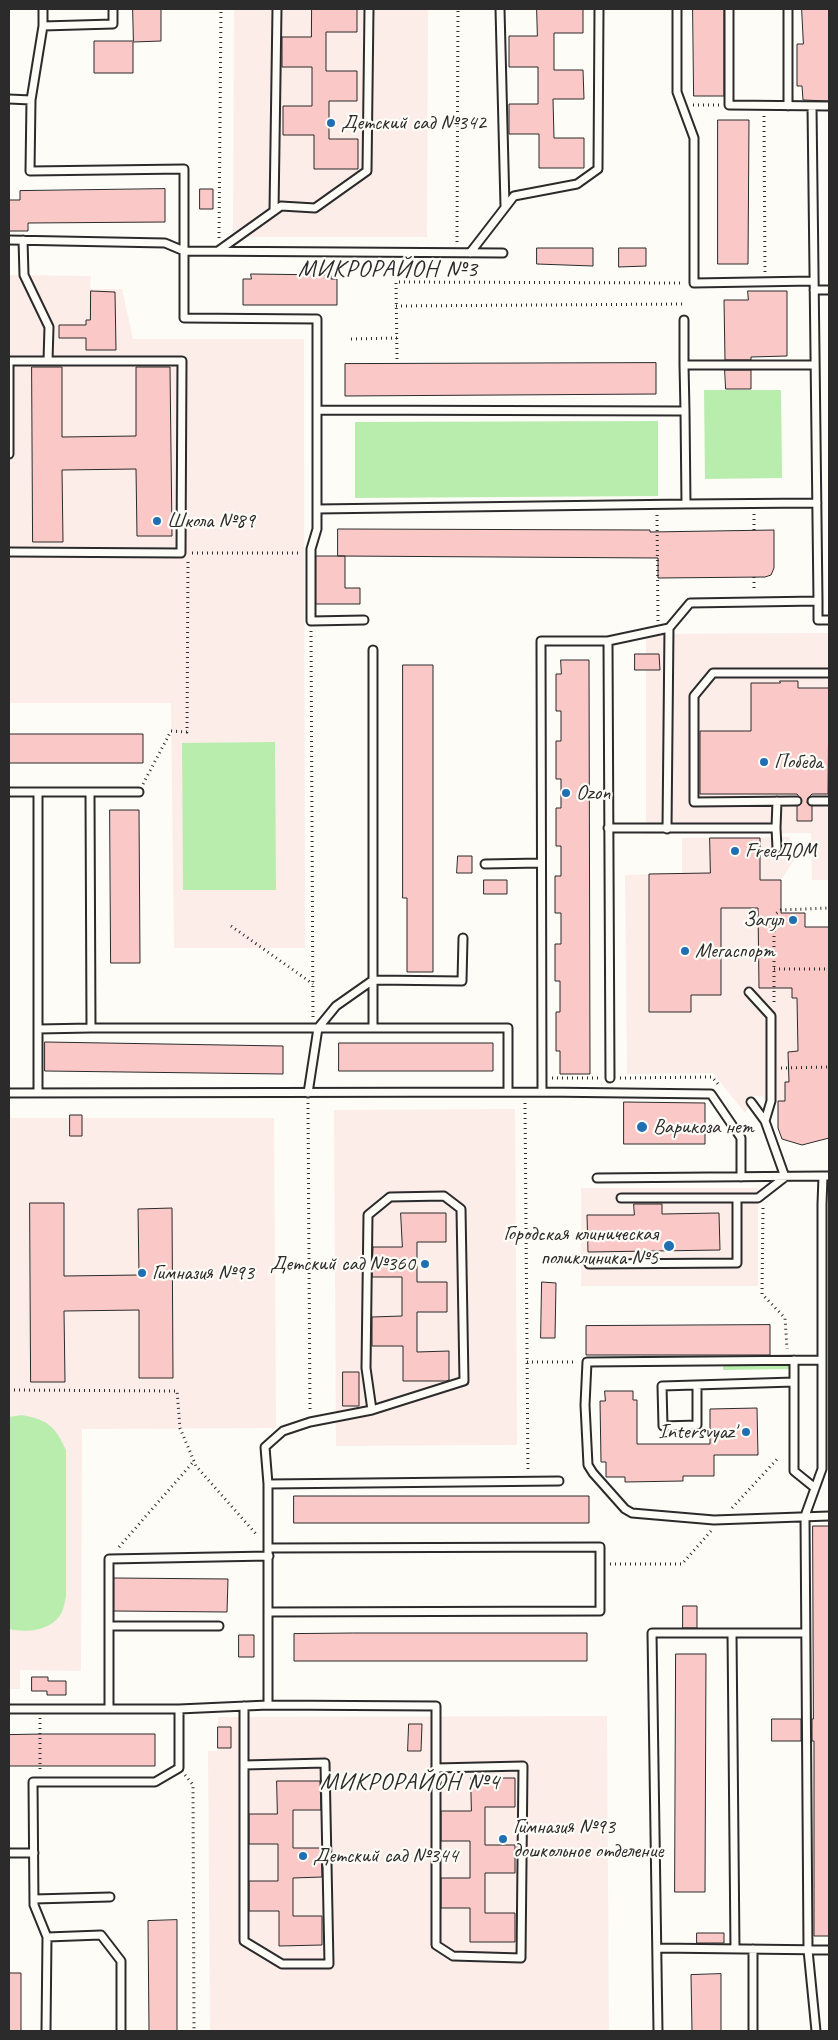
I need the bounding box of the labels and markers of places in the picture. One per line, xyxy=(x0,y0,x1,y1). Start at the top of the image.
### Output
place label: Детский сад №342 xyxy=(341,110,486,136)
marker: Детский сад №342 xyxy=(325,117,337,129)
place label: Школа №89 xyxy=(167,508,255,534)
marker: Школа №89 xyxy=(151,515,163,527)
place label: Победа xyxy=(774,749,823,775)
marker: Победа xyxy=(758,756,770,768)
place label: Ozon xyxy=(576,780,611,806)
marker: Ozon xyxy=(560,787,572,799)
place label: FreeДОМ xyxy=(745,838,816,864)
marker: FreeДОМ xyxy=(729,845,741,857)
place label: Загул xyxy=(743,907,783,933)
marker: Загул xyxy=(787,914,799,926)
place label: Мегаспорт xyxy=(695,938,775,964)
marker: Мегаспорт xyxy=(679,945,691,957)
place label: Варикоза нет xyxy=(653,1114,754,1140)
marker: Варикоза нет xyxy=(635,1120,649,1134)
place label: Городская клиническая поликлиника №5 xyxy=(503,1221,658,1271)
marker: Городская клиническая поликлиника №5 xyxy=(662,1239,676,1253)
place label: Детский сад №360 xyxy=(270,1251,415,1277)
marker: Детский сад №360 xyxy=(419,1258,431,1270)
place label: Гимназия №93 xyxy=(152,1260,254,1286)
marker: Гимназия №93 xyxy=(136,1267,148,1279)
place label: Intersvyaz' xyxy=(658,1419,736,1445)
marker: Intersvyaz' xyxy=(740,1426,752,1438)
place label: Гимназия №93 дошкольное отделение xyxy=(513,1814,663,1864)
marker: Гимназия №93 дошкольное отделение xyxy=(497,1833,509,1845)
place label: Детский сад №344 xyxy=(313,1843,458,1869)
marker: Детский сад №344 xyxy=(297,1850,309,1862)

